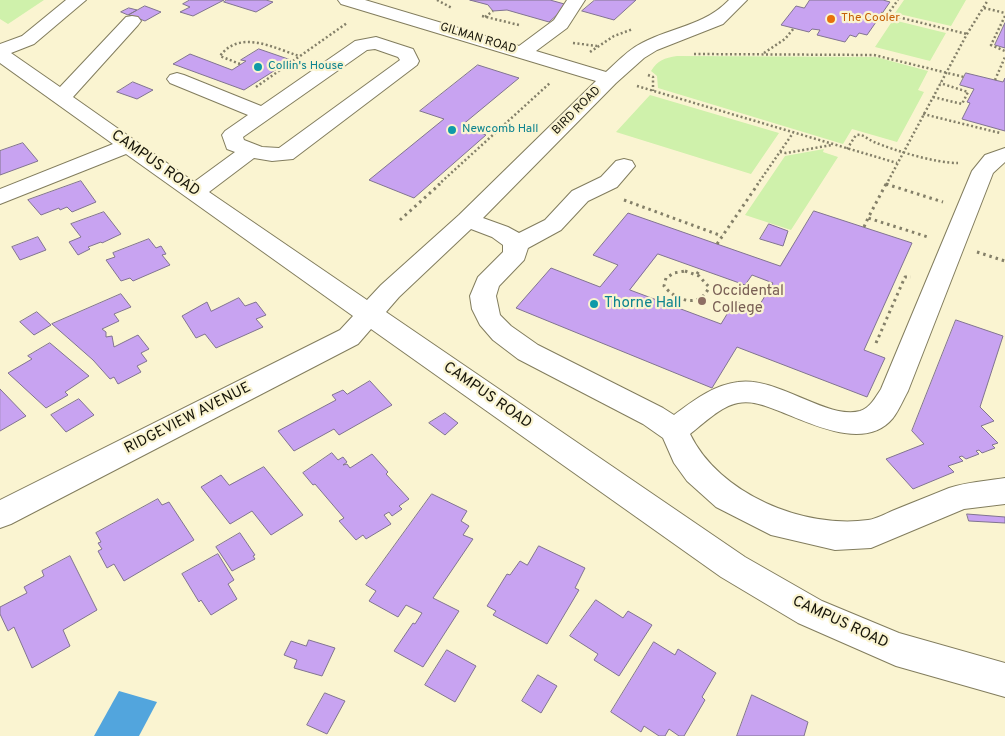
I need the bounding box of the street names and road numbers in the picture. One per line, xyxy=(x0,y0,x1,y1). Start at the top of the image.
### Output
street label: GILMAN ROAD xyxy=(438,21,518,57)
street label: BIRD ROAD xyxy=(550,84,604,138)
street label: CAMPUS ROAD xyxy=(107,127,203,201)
street label: CAMPUS ROAD xyxy=(439,359,535,433)
street label: RIDGEVIEW AVENUE xyxy=(122,379,254,459)
street label: CAMPUS ROAD xyxy=(789,593,891,653)

